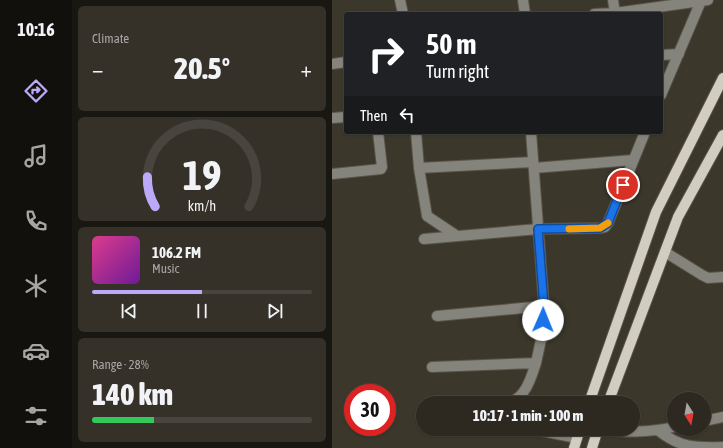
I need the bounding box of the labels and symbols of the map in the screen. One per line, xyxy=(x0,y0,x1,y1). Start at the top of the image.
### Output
pin xyxy=(606,168,640,202)
position arrow xyxy=(522,299,564,341)
speed limit sign: 30 xyxy=(344,384,396,436)
north arrow xyxy=(667,392,711,436)

